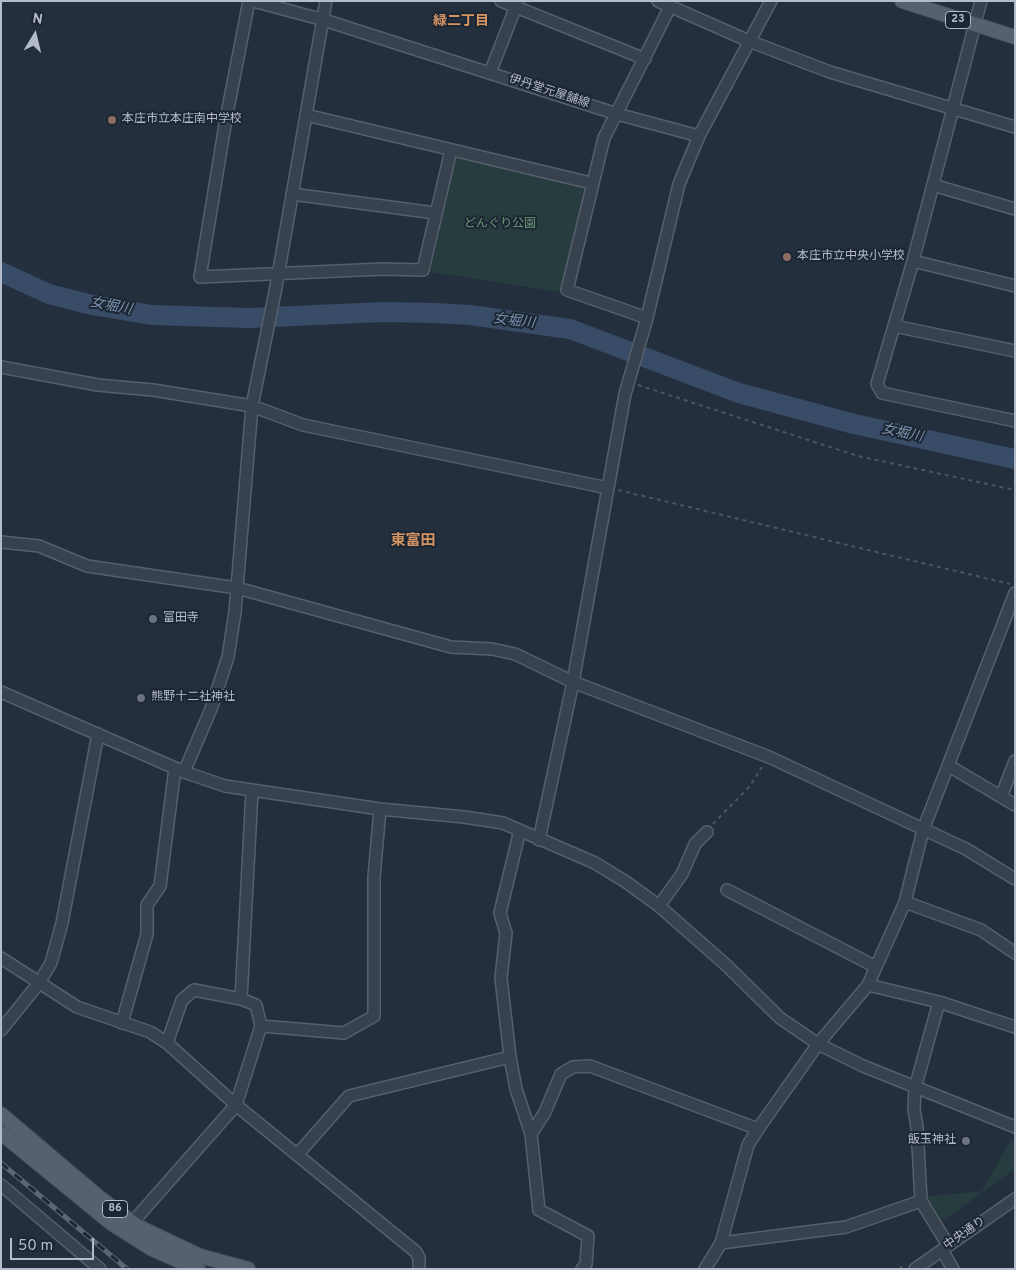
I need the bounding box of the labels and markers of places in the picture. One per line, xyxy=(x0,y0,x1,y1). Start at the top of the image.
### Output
place label: 本庄市立本庄南中学校 xyxy=(122,113,242,127)
marker: 本庄市立本庄南中学校 xyxy=(106,114,118,126)
place label: 本庄市立中央小学校 xyxy=(797,250,905,264)
marker: 本庄市立中央小学校 xyxy=(781,251,793,263)
place label: 富田寺 xyxy=(163,612,199,626)
marker: 富田寺 xyxy=(147,613,159,625)
place label: 熊野十二社神社 xyxy=(151,691,235,705)
marker: 熊野十二社神社 xyxy=(135,692,147,704)
place label: 飯玉神社 xyxy=(908,1134,956,1148)
marker: 飯玉神社 xyxy=(960,1135,972,1147)

